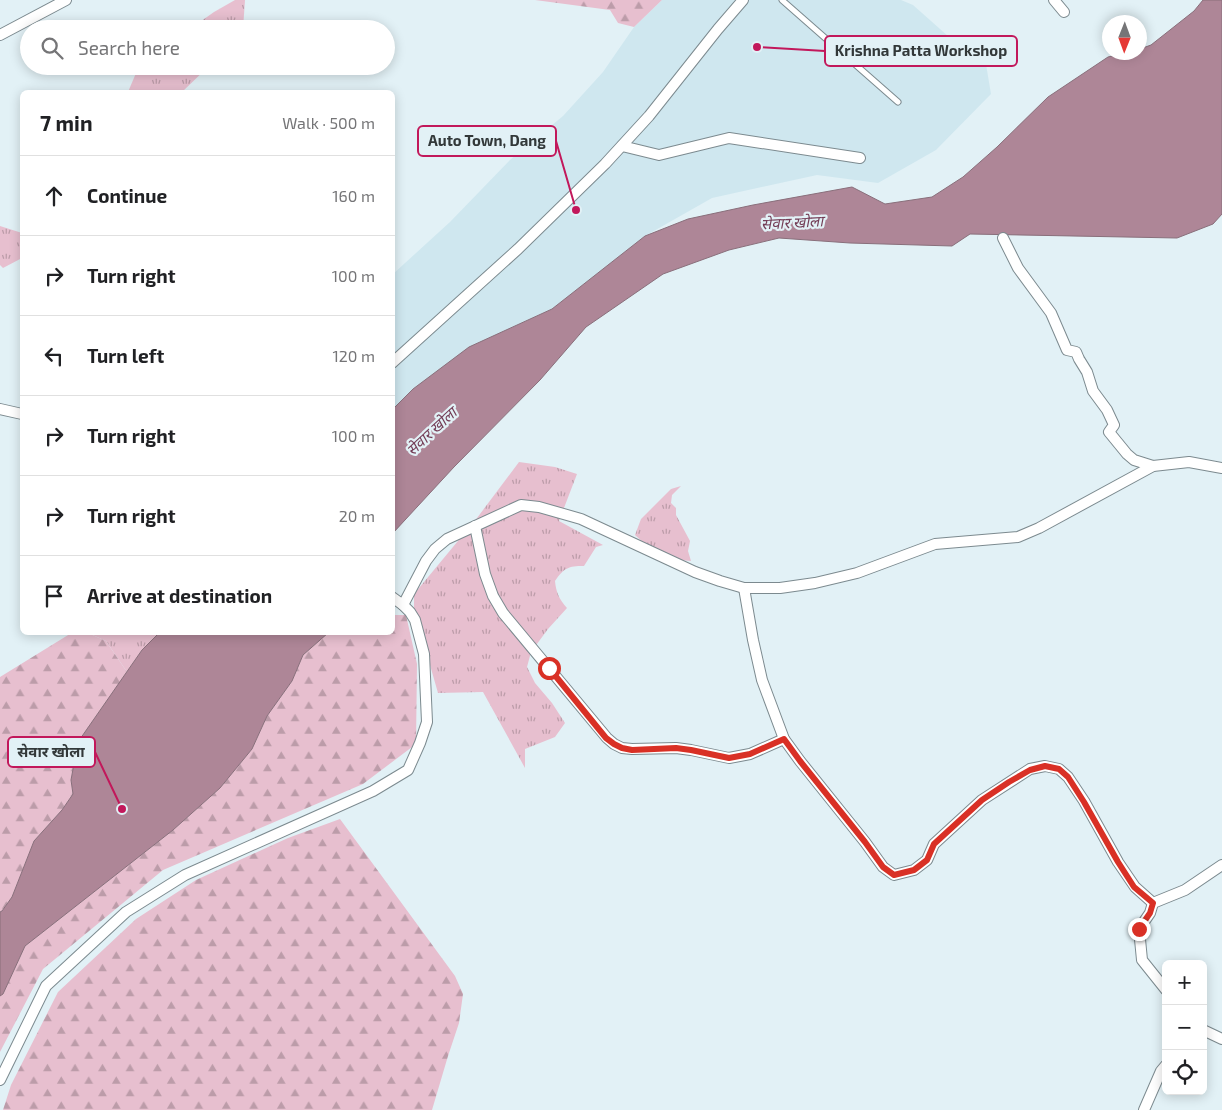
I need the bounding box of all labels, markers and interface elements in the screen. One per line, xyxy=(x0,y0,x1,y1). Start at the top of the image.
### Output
north arrow xyxy=(1102,15,1147,60)
search box xyxy=(20,20,395,75)
icon: search xyxy=(38,34,66,62)
text: Search here xyxy=(78,36,180,59)
callout: Krishna Patta Workshop xyxy=(825,36,1017,66)
text: Krishna Patta Workshop xyxy=(835,41,1007,59)
text: 7 min xyxy=(40,110,93,135)
text: Walk · 500 m xyxy=(282,113,375,132)
callout: Auto Town, Dang xyxy=(418,126,556,156)
text: Auto Town, Dang xyxy=(428,131,546,149)
icon: ahead xyxy=(40,182,68,210)
text: Continue xyxy=(87,184,167,207)
text: 160 m xyxy=(332,186,375,205)
water label: सेवार खोला xyxy=(761,211,827,233)
icon: right xyxy=(40,262,68,290)
text: Turn right xyxy=(87,264,175,287)
text: 100 m xyxy=(332,266,375,285)
icon: left xyxy=(40,342,68,370)
text: Turn left xyxy=(87,344,164,367)
text: 120 m xyxy=(332,346,375,365)
water label: सेवार खोला xyxy=(402,401,462,459)
icon: right xyxy=(40,422,68,450)
text: Turn right xyxy=(87,424,175,447)
text: 100 m xyxy=(332,426,375,445)
icon: right xyxy=(40,502,68,530)
text: Turn right xyxy=(87,504,175,527)
text: 20 m xyxy=(339,506,375,525)
icon: arrive xyxy=(40,582,68,610)
text: Arrive at destination xyxy=(87,584,272,607)
route start xyxy=(538,657,561,680)
callout: सेवार खोला xyxy=(8,737,95,767)
text: सेवार खोला xyxy=(17,742,85,760)
route end xyxy=(1128,918,1151,941)
map controls xyxy=(1162,960,1207,1095)
button: + xyxy=(1162,960,1207,1005)
button: − xyxy=(1162,1005,1207,1050)
button: locate xyxy=(1162,1050,1207,1095)

